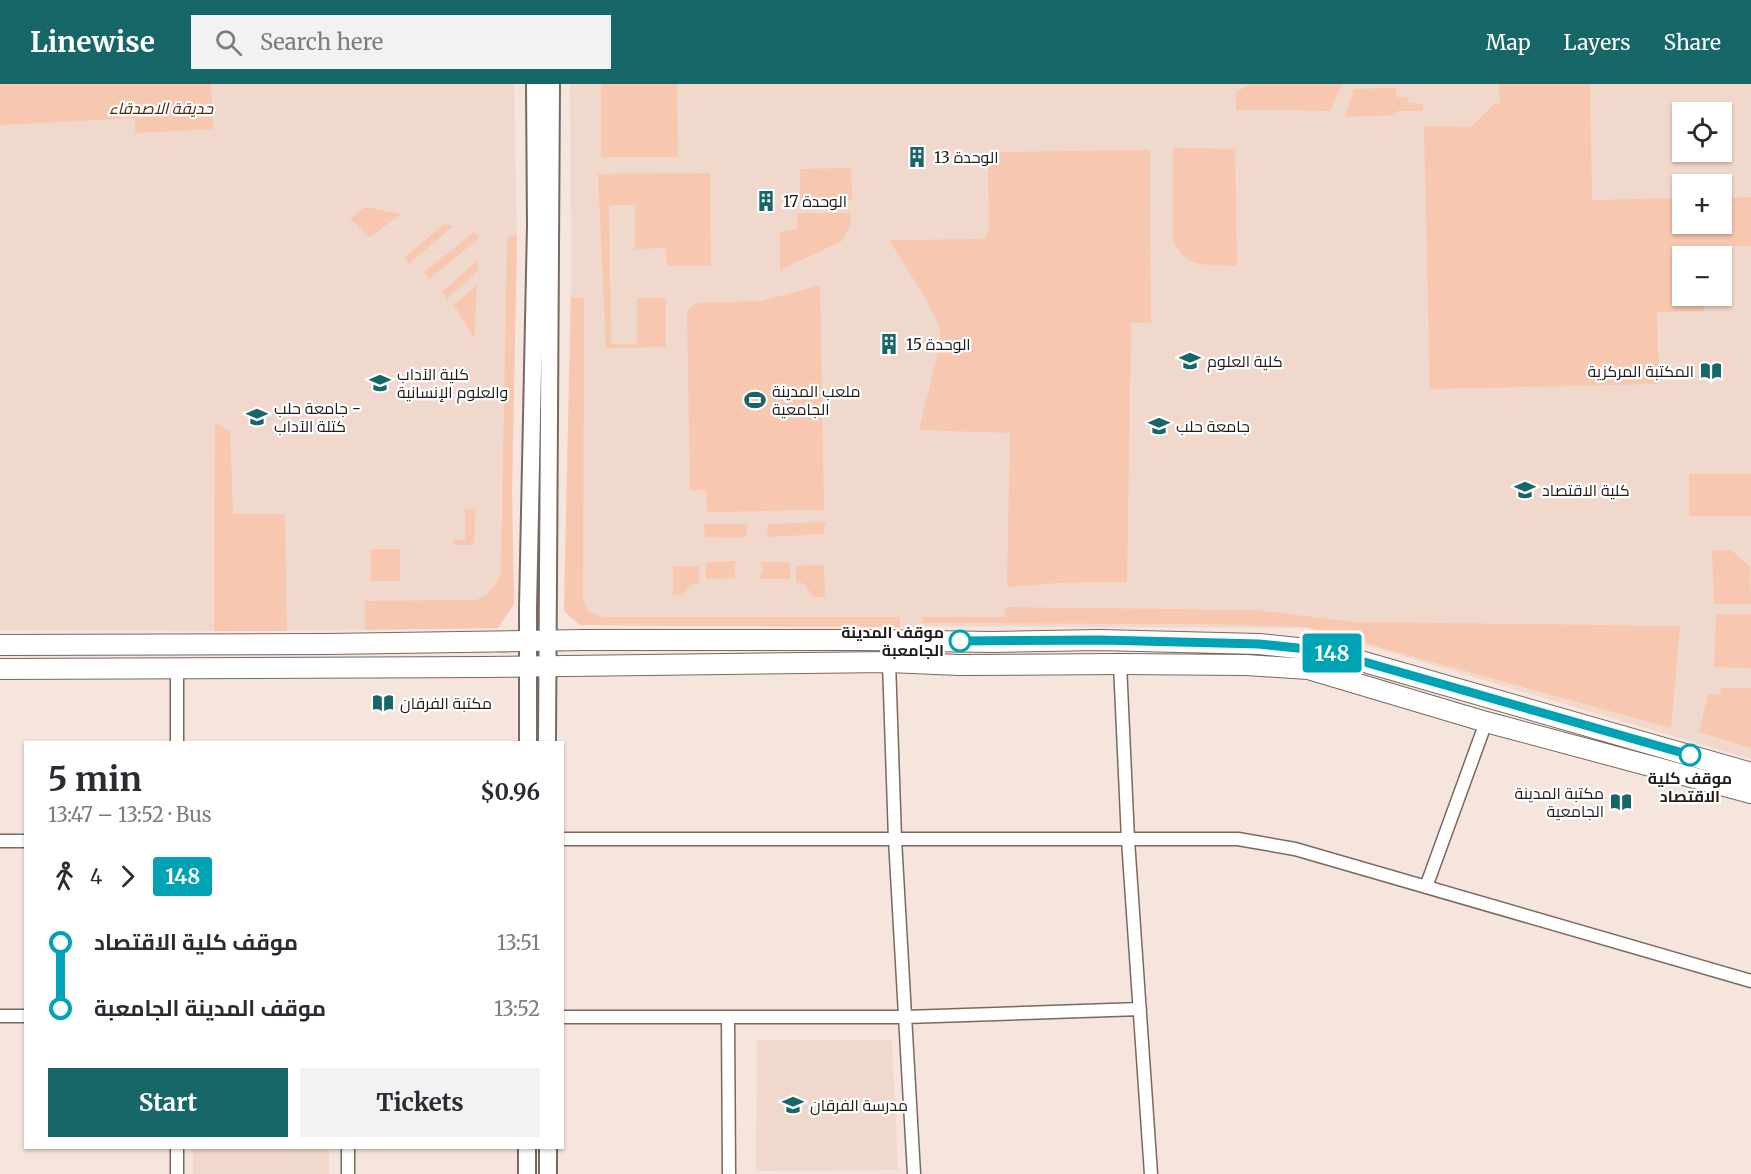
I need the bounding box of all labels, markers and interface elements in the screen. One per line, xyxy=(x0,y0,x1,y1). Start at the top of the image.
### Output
search box xyxy=(191,15,611,69)
text: Linewise xyxy=(30,24,155,60)
icon: search xyxy=(212,26,245,59)
text: Search here xyxy=(260,28,383,56)
text: Map xyxy=(1486,29,1531,56)
text: Layers xyxy=(1564,29,1631,56)
text: Share xyxy=(1664,29,1721,56)
park label: حديقة الاصدقاء xyxy=(109,98,214,118)
map controls xyxy=(1672,102,1732,306)
button: locate xyxy=(1672,102,1732,162)
building icon: الوحدة 13 xyxy=(905,145,929,169)
place label: الوحدة 13 xyxy=(934,147,998,167)
button: + xyxy=(1672,174,1732,234)
building icon: الوحدة 17 xyxy=(754,189,778,213)
place label: الوحدة 17 xyxy=(783,191,847,211)
button: − xyxy=(1672,246,1732,306)
building icon: الوحدة 15 xyxy=(877,332,901,356)
place label: الوحدة 15 xyxy=(906,334,971,354)
school or university icon: كلية العلوم xyxy=(1178,349,1202,373)
place label: كلية العلوم xyxy=(1207,351,1283,373)
library icon: المكتبة المركزية xyxy=(1699,359,1723,383)
place label: المكتبة المركزية xyxy=(1588,361,1694,381)
place label: كلية الآداب والعلوم الإنسانية xyxy=(397,364,508,404)
school or university icon: كلية الآداب والعلوم الإنسانية xyxy=(368,371,392,395)
place label: ملعب المدينة الجامعية xyxy=(772,381,861,419)
sports icon: ملعب المدينة الجامعية xyxy=(743,388,767,412)
place label: جامعة حلب - كتلة الآداب xyxy=(274,398,361,436)
school or university icon: جامعة حلب - كتلة الآداب xyxy=(245,405,269,429)
school or university icon: جامعة حلب xyxy=(1147,414,1171,438)
place label: جامعة حلب xyxy=(1176,416,1250,436)
school or university icon: كلية الاقتصاد xyxy=(1513,478,1537,502)
place label: كلية الاقتصاد xyxy=(1542,480,1630,500)
place label: موقف المدينة الجامعبة xyxy=(841,622,944,660)
marker: موقف المدينة الجامعبة xyxy=(949,630,971,652)
line badge: 148 xyxy=(1298,634,1366,672)
text: 148 xyxy=(1315,640,1349,667)
library icon: مكتبة الفرقان xyxy=(371,691,395,715)
place label: مكتبة الفرقان xyxy=(400,693,492,714)
marker: موقف كلية الاقتصاد xyxy=(1679,744,1701,766)
text: 5 min xyxy=(48,759,142,800)
place label: موقف كلية الاقتصاد xyxy=(1648,768,1732,806)
text: $0.96 xyxy=(480,778,540,806)
place label: مكتبة المدينة الجامعية xyxy=(1514,783,1604,821)
library icon: مكتبة المدينة الجامعية xyxy=(1609,790,1633,814)
text: 13:47 – 13:52 · Bus xyxy=(48,802,211,827)
icon: walk xyxy=(48,860,81,893)
icon: forward xyxy=(111,860,144,893)
text: 148 xyxy=(165,863,200,890)
text: 4 xyxy=(90,864,102,889)
text: موقف كلية الاقتصاد xyxy=(94,928,298,956)
text: 13:51 xyxy=(497,930,540,955)
text: موقف المدينة الجامعبة xyxy=(94,994,326,1022)
text: 13:52 xyxy=(494,996,540,1021)
button: Start xyxy=(48,1068,288,1137)
button: Tickets xyxy=(300,1068,540,1137)
school or university icon: مدرسة الفرقان xyxy=(781,1093,805,1117)
place label: مدرسة الفرقان xyxy=(810,1095,908,1116)

